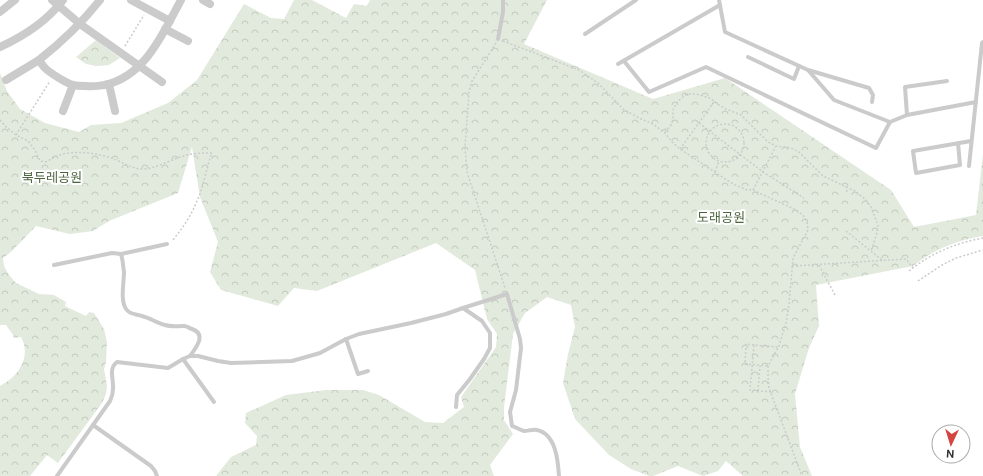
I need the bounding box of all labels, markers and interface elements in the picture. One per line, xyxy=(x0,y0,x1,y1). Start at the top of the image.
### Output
park label: 북두레공원 xyxy=(22,169,82,186)
park label: 도래공원 xyxy=(697,209,745,226)
north arrow xyxy=(931,424,971,464)
text: N xyxy=(946,447,955,461)

